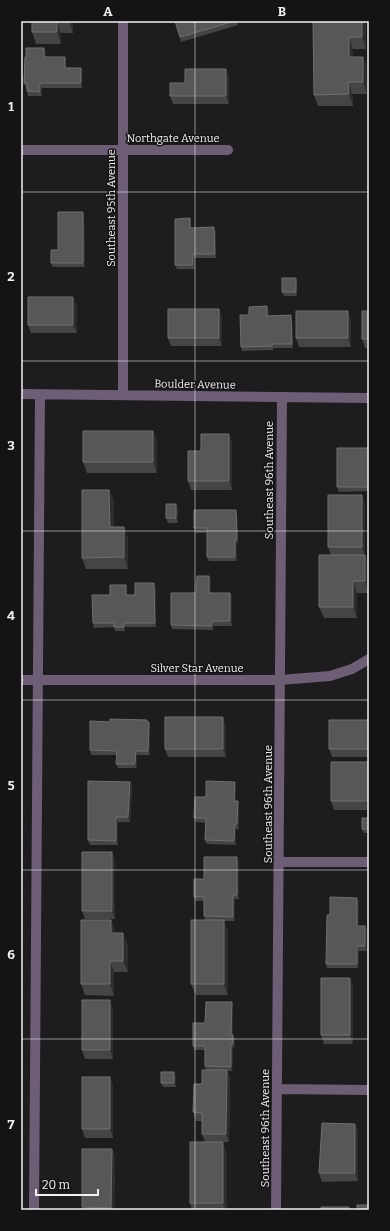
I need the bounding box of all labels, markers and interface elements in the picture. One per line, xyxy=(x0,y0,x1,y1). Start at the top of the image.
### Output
text: A xyxy=(103,4,113,19)
text: B xyxy=(278,4,286,19)
text: 1 xyxy=(8,99,14,114)
street label: Northgate Avenue xyxy=(126,132,220,145)
street label: Southeast 95th Avenue xyxy=(105,149,118,267)
text: 2 xyxy=(7,269,15,284)
street label: Boulder Avenue xyxy=(154,377,236,392)
street label: Southeast 96th Avenue xyxy=(263,421,276,539)
text: 3 xyxy=(7,438,15,453)
text: 4 xyxy=(7,608,15,623)
street label: Silver Star Avenue xyxy=(150,662,244,675)
street label: Southeast 96th Avenue xyxy=(262,745,275,863)
text: 5 xyxy=(7,778,15,793)
text: 6 xyxy=(7,947,15,962)
street label: Southeast 96th Avenue xyxy=(259,1069,272,1187)
text: 7 xyxy=(8,1117,15,1132)
scale bar xyxy=(36,1171,98,1197)
text: 20 m xyxy=(42,1178,71,1192)

